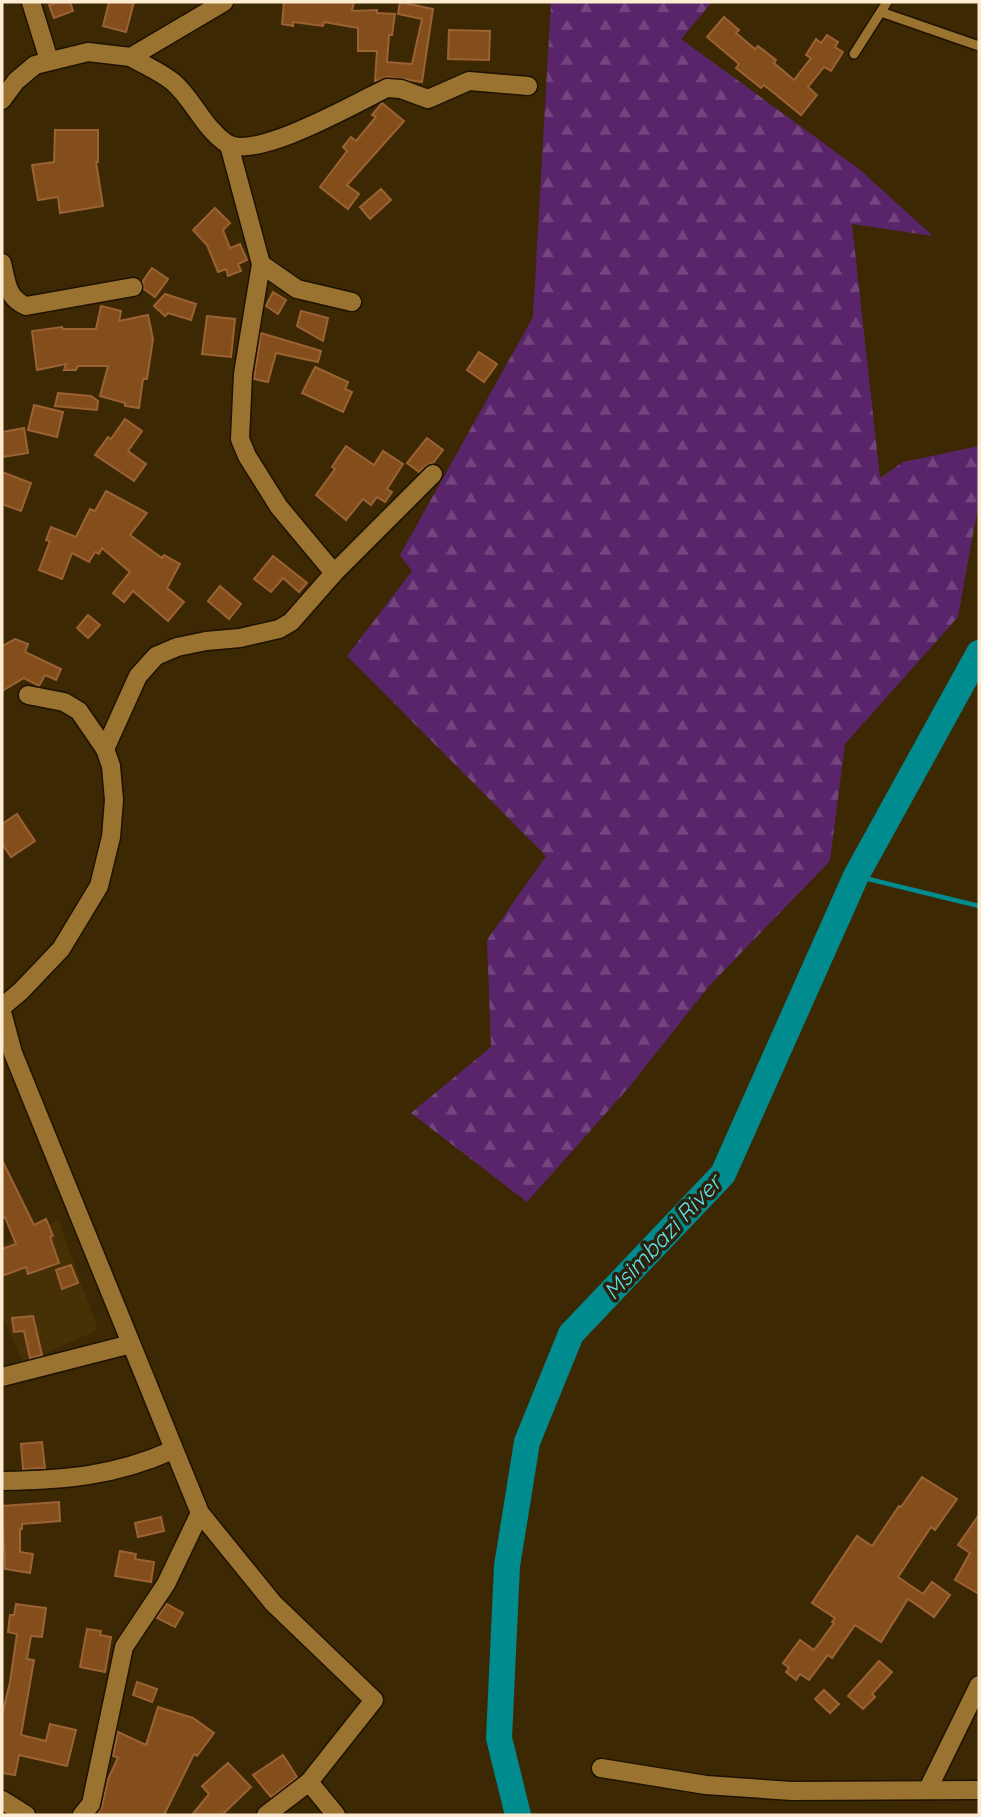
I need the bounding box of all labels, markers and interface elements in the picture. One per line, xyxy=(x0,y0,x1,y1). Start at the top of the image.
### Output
water label: Msimbazi River xyxy=(597,1166,729,1305)

